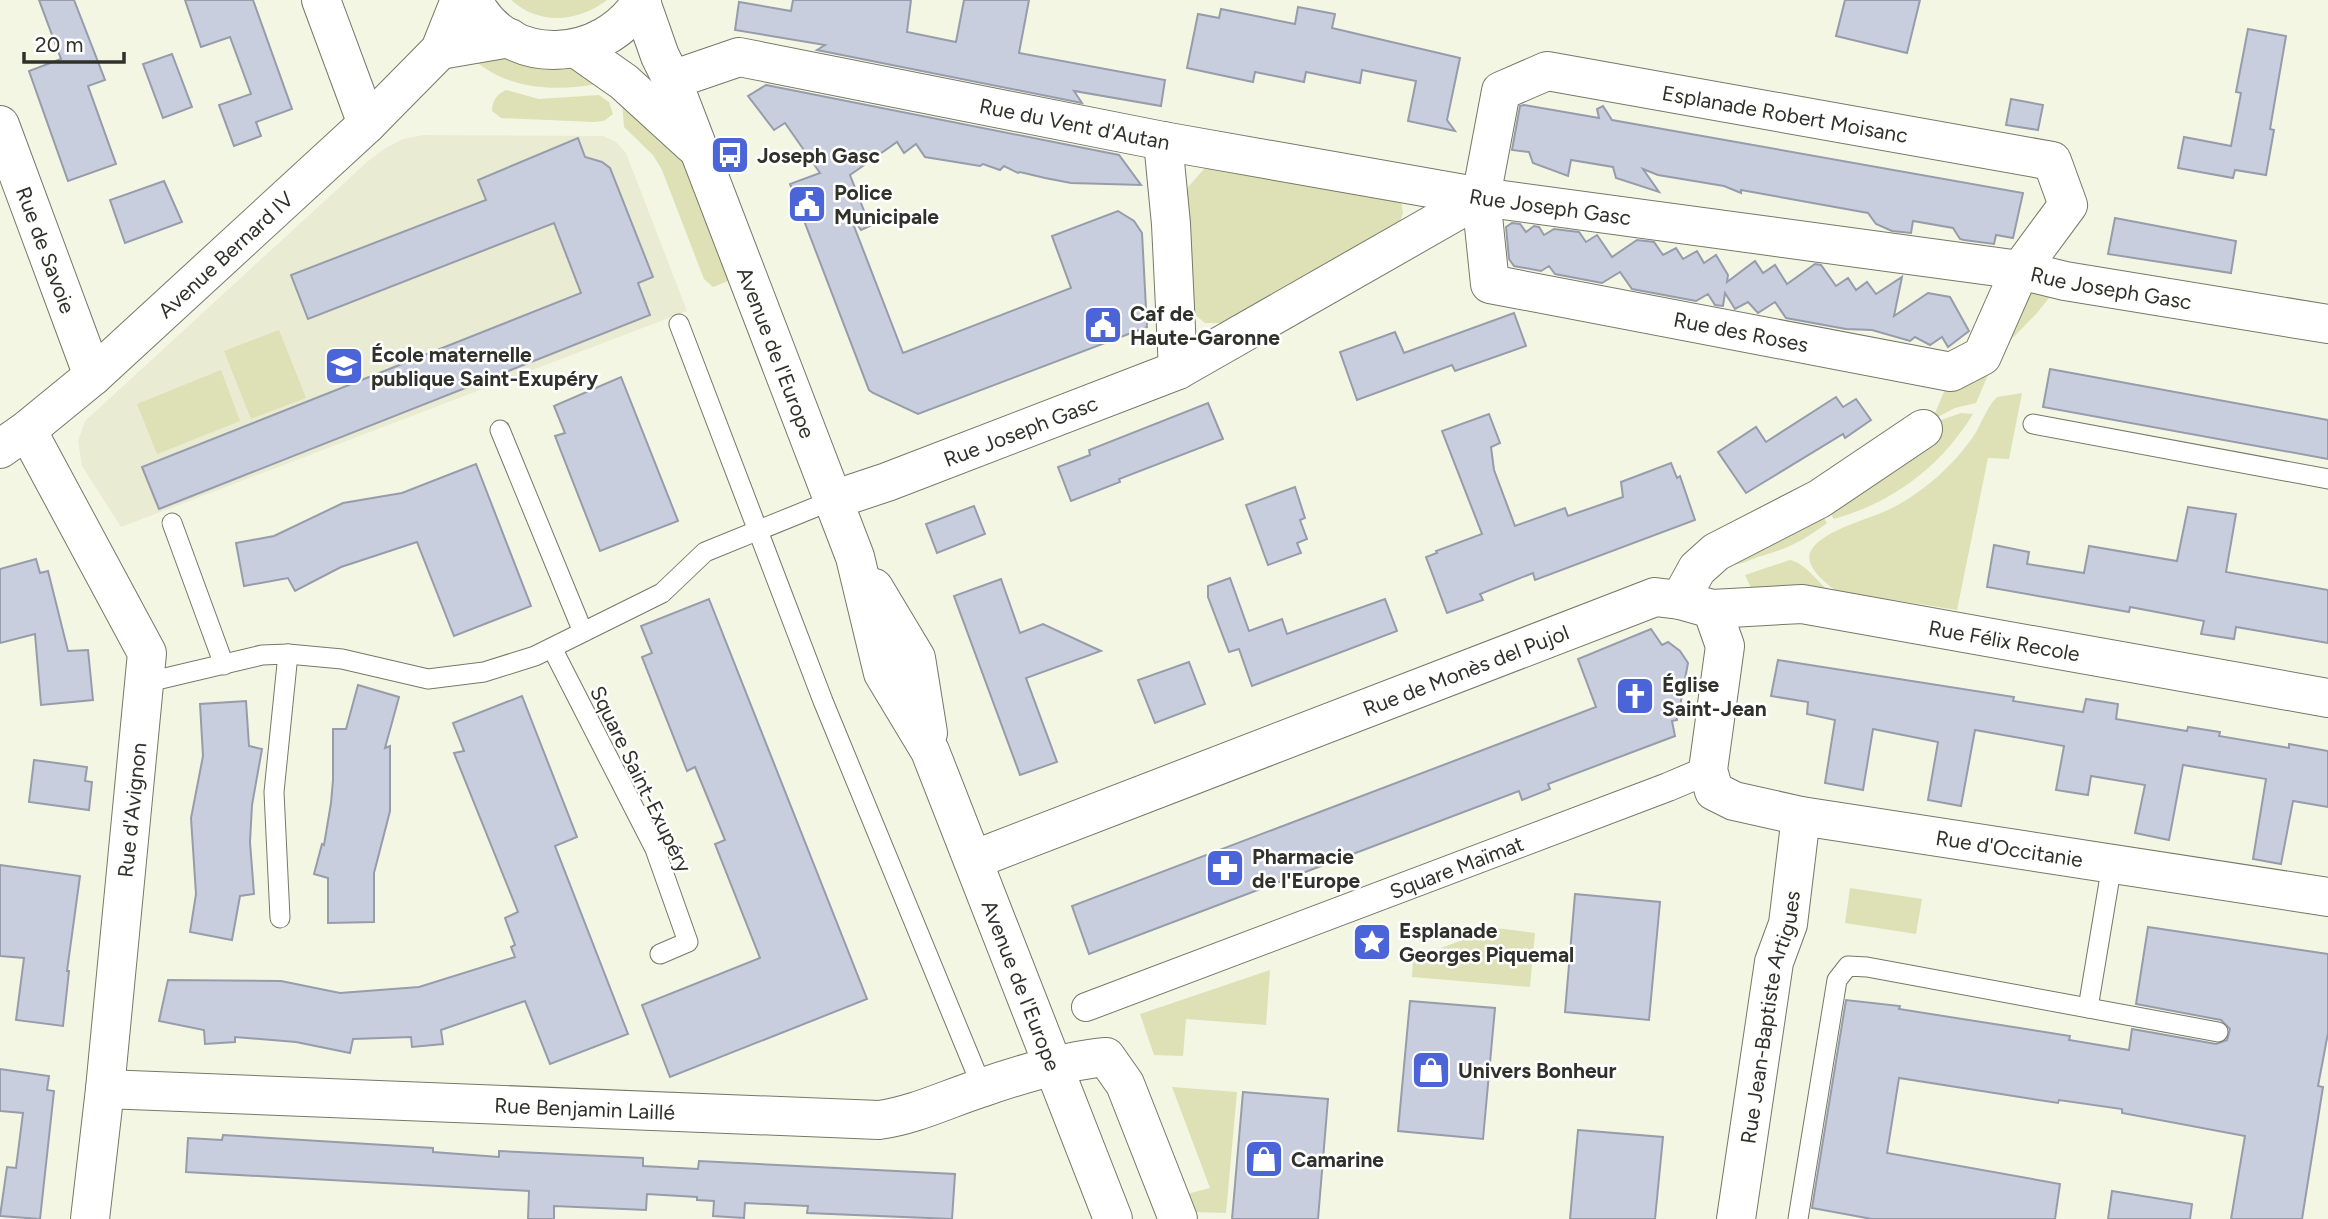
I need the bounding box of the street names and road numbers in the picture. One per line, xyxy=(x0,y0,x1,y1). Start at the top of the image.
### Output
street label: Esplanade Robert Moisanc xyxy=(1660,80,1910,148)
street label: Rue du Vent d'Autan xyxy=(977,92,1172,154)
street label: Rue de Savoie xyxy=(11,183,81,317)
street label: Rue Joseph Gasc xyxy=(1468,183,1633,230)
street label: Avenue Bernard IV xyxy=(152,186,298,323)
street label: Rue Joseph Gasc xyxy=(2028,261,2194,314)
street label: Avenue de l'Europe xyxy=(732,263,821,442)
street label: Rue des Roses xyxy=(1672,307,1810,357)
street label: Rue Joseph Gasc xyxy=(940,390,1101,472)
street label: Rue Félix Recole xyxy=(1927,614,2082,666)
street label: Rue de Monès del Pujol xyxy=(1359,619,1572,721)
street label: Square Saint-Exupéry xyxy=(585,682,697,876)
street label: Rue d'Avignon xyxy=(112,741,152,879)
street label: Rue d'Occitanie xyxy=(1934,824,2085,872)
street label: Square Maïmat xyxy=(1386,830,1527,904)
street label: Rue Jean-Baptiste Artigues xyxy=(1735,889,1804,1145)
street label: Avenue de l'Europe xyxy=(977,896,1066,1074)
street label: Rue Benjamin Laillé xyxy=(494,1092,675,1124)

